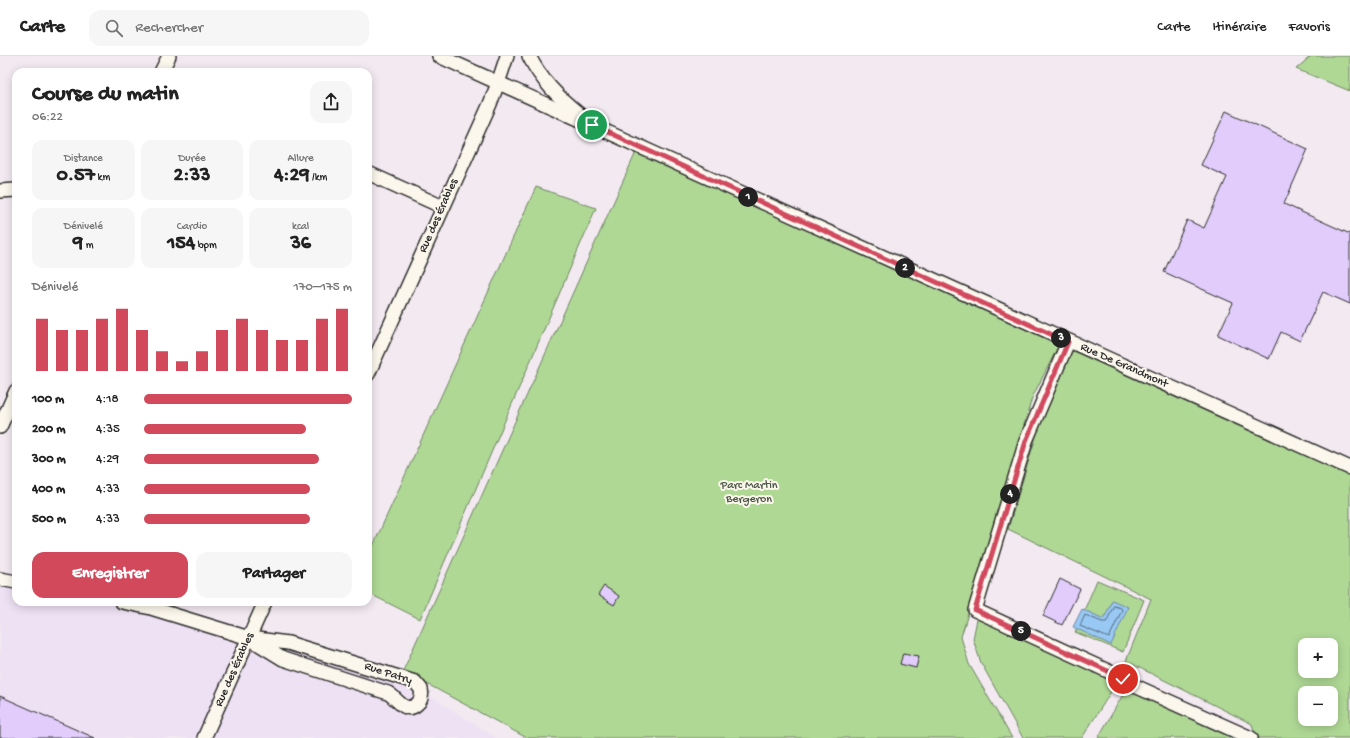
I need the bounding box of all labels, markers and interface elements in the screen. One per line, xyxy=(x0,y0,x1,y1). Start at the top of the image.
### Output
search box xyxy=(89,10,369,46)
text: Carte xyxy=(20,16,65,39)
icon: search xyxy=(103,17,125,39)
text: Rechercher xyxy=(135,19,203,37)
text: Carte xyxy=(1157,19,1191,36)
text: Itinéraire xyxy=(1213,19,1266,36)
text: Favoris xyxy=(1288,19,1330,36)
button: share xyxy=(310,81,352,123)
text: Course du matin xyxy=(32,82,179,108)
pin xyxy=(575,108,609,142)
text: 06:22 xyxy=(32,110,63,125)
icon: arrive xyxy=(581,114,603,136)
text: Distance xyxy=(64,153,103,165)
text: Durée xyxy=(178,153,206,165)
text: Allure xyxy=(288,153,314,165)
text: 0.57 xyxy=(56,165,95,188)
text: 2:33 xyxy=(174,165,210,188)
text: 4:29 xyxy=(274,165,309,188)
text: km xyxy=(95,172,110,184)
text: /km xyxy=(309,172,327,184)
street label: Rue des Érables xyxy=(416,176,462,255)
pin: 1 xyxy=(738,187,758,207)
text: 1 xyxy=(746,191,750,203)
text: Dénivelé xyxy=(64,221,103,233)
text: Cardio xyxy=(177,221,207,233)
text: kcal xyxy=(292,221,309,233)
text: 9 xyxy=(73,233,83,256)
text: 154 xyxy=(167,233,195,256)
text: 36 xyxy=(290,233,311,256)
text: m xyxy=(83,240,94,252)
text: bpm xyxy=(195,240,217,252)
pin: 2 xyxy=(895,258,915,278)
text: 2 xyxy=(902,262,908,274)
text: Dénivelé xyxy=(32,280,78,295)
text: 170–175 m xyxy=(293,280,352,295)
pin: 3 xyxy=(1051,328,1071,348)
text: 3 xyxy=(1058,332,1064,344)
street label: Rue De Grandmont xyxy=(1078,340,1171,392)
text: 100 m xyxy=(32,392,64,407)
text: 4:18 xyxy=(96,392,119,407)
text: 200 m xyxy=(32,422,65,437)
text: 4:35 xyxy=(96,422,120,437)
text: 300 m xyxy=(32,452,66,467)
text: 4:29 xyxy=(96,452,119,467)
park label: Parc Martin Bergeron xyxy=(720,479,778,507)
text: 400 m xyxy=(32,482,65,497)
text: 4:33 xyxy=(96,482,120,497)
pin: 4 xyxy=(1000,484,1020,504)
text: 4 xyxy=(1007,488,1013,500)
text: 500 m xyxy=(32,512,66,527)
text: 4:33 xyxy=(96,512,120,527)
button: Enregistrer xyxy=(32,552,188,598)
button: Partager xyxy=(196,552,352,598)
pin: 5 xyxy=(1011,621,1031,641)
text: 5 xyxy=(1018,625,1024,637)
street label: Rue des Érables xyxy=(212,630,258,709)
map controls xyxy=(1298,638,1338,726)
button: + xyxy=(1298,638,1338,678)
street label: Rue Patry xyxy=(362,660,414,688)
pin xyxy=(1106,662,1140,696)
icon: check xyxy=(1112,668,1134,690)
button: − xyxy=(1298,686,1338,726)

